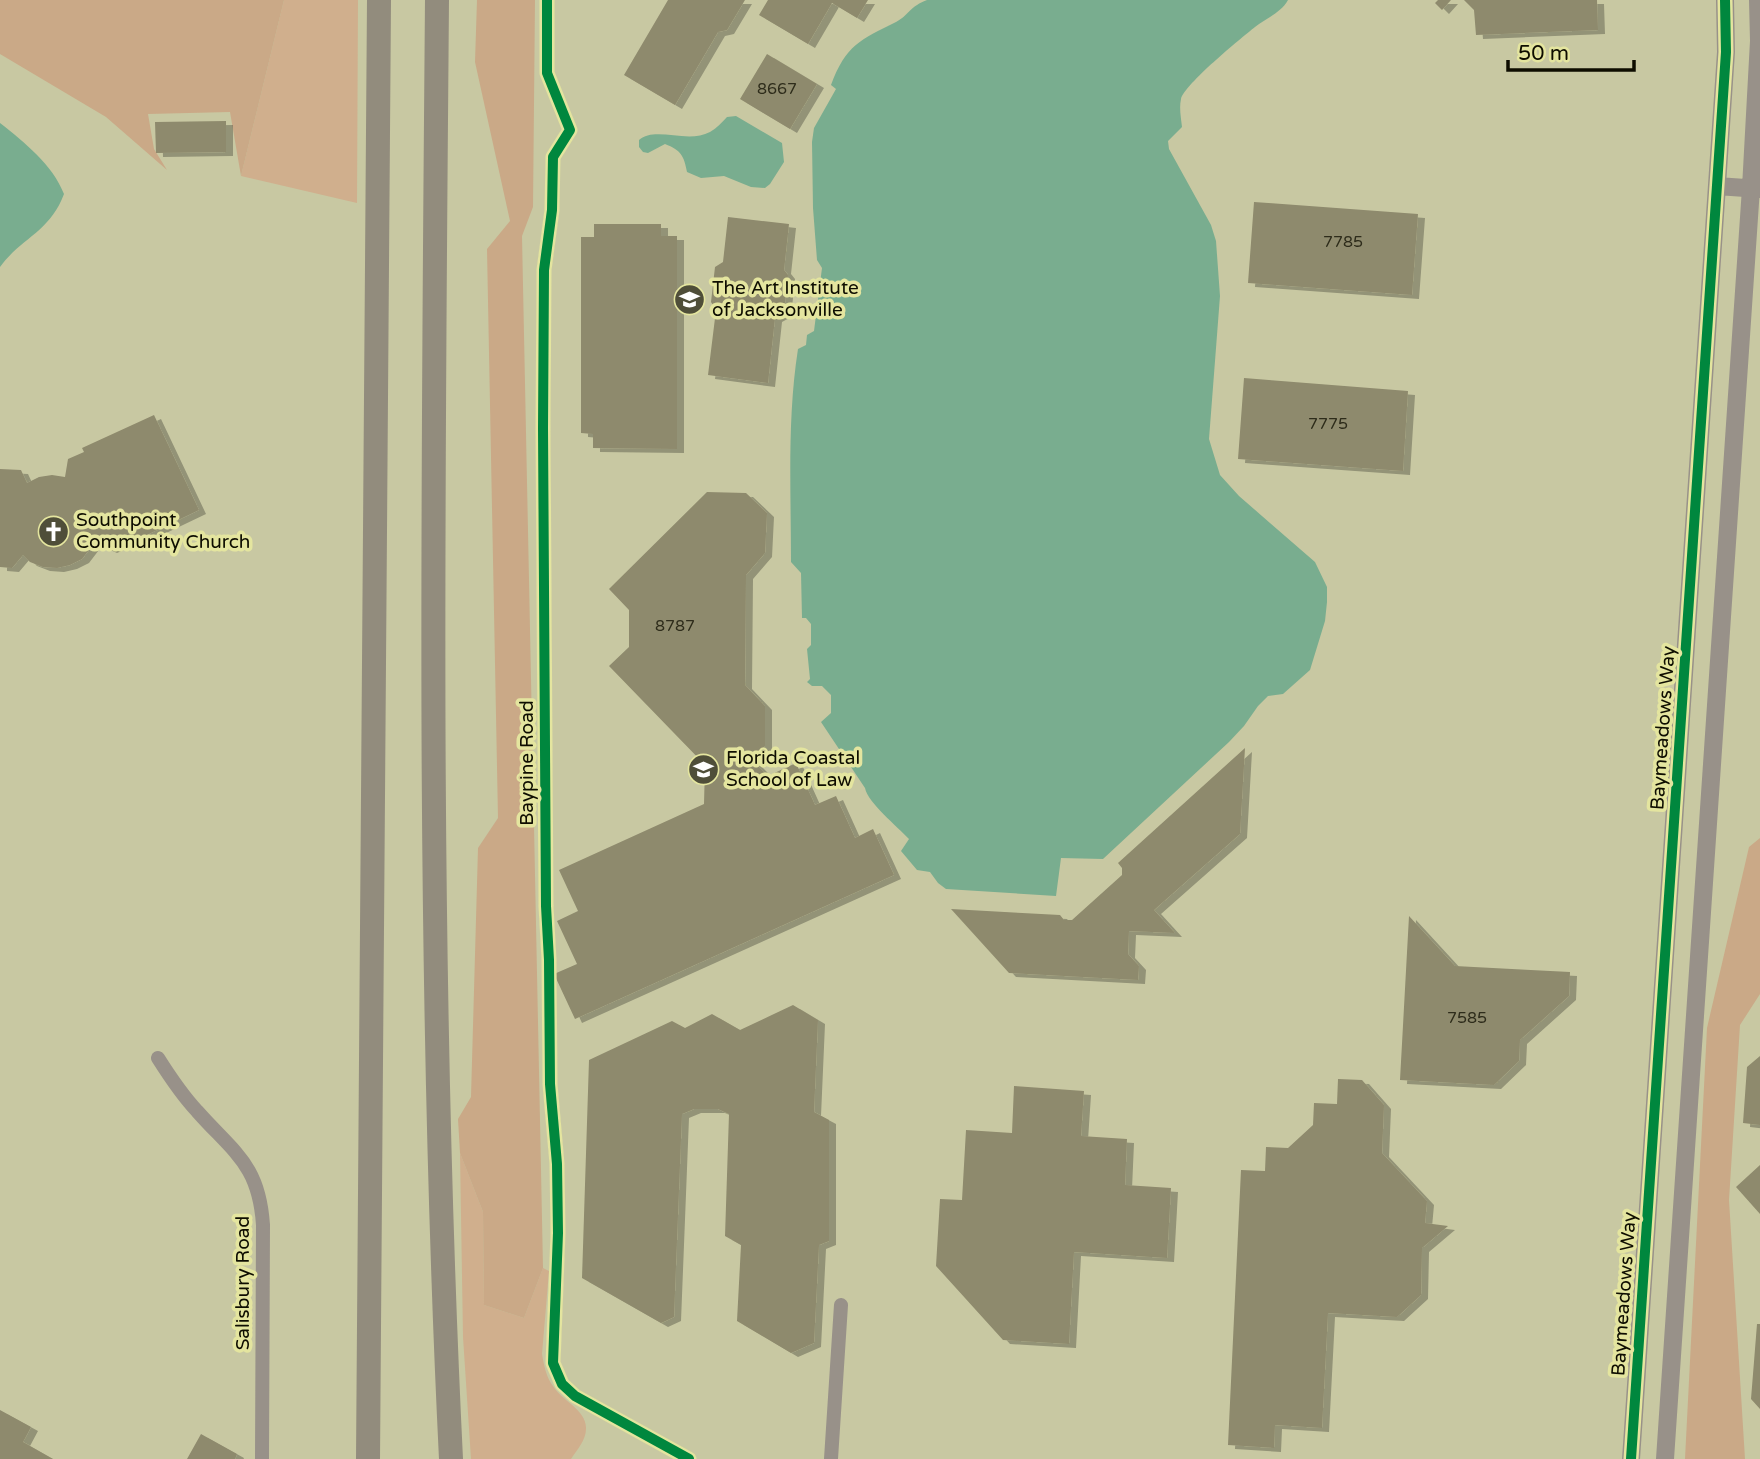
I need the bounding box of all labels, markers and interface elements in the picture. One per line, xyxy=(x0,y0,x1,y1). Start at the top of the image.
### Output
scale bar xyxy=(1508,28,1634,72)
text: 50 m xyxy=(1518,41,1569,66)
house number: 8667 xyxy=(757,79,797,99)
house number: 7785 xyxy=(1323,232,1363,252)
place label: The Art Institute of Jacksonville xyxy=(712,277,859,321)
school or university icon: The Art Institute of Jacksonville xyxy=(672,282,706,316)
house number: 7775 xyxy=(1308,414,1348,434)
place label: Southpoint Community Church xyxy=(76,509,250,553)
church icon: Southpoint Community Church xyxy=(36,514,70,548)
house number: 8787 xyxy=(655,616,695,636)
street label: Baymeadows Way xyxy=(1646,645,1680,811)
street label: Baypine Road xyxy=(516,700,538,826)
place label: Florida Coastal School of Law xyxy=(726,747,860,791)
school or university icon: Florida Coastal School of Law xyxy=(686,752,720,786)
house number: 7585 xyxy=(1447,1008,1487,1028)
street label: Baymeadows Way xyxy=(1607,1211,1641,1377)
street label: Salisbury Road xyxy=(232,1216,254,1350)

